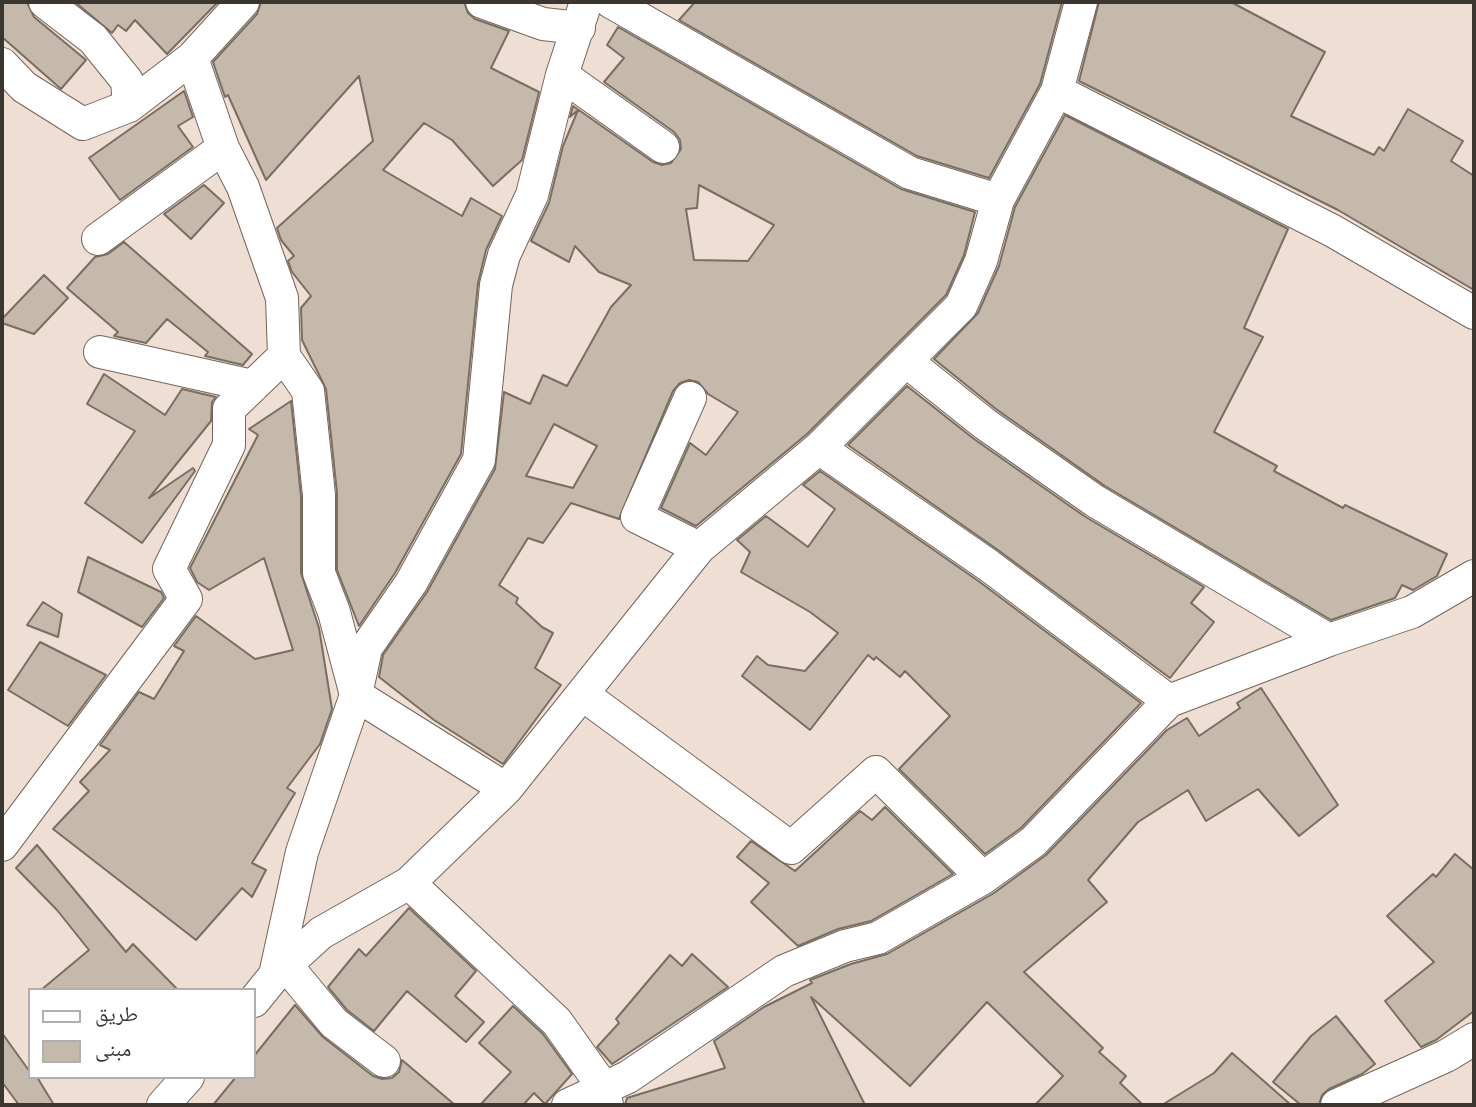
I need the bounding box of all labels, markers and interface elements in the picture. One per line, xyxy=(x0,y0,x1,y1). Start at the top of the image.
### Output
legend xyxy=(28,988,256,1079)
text: طريق xyxy=(95,1001,138,1026)
text: مبنى xyxy=(95,1036,131,1061)

